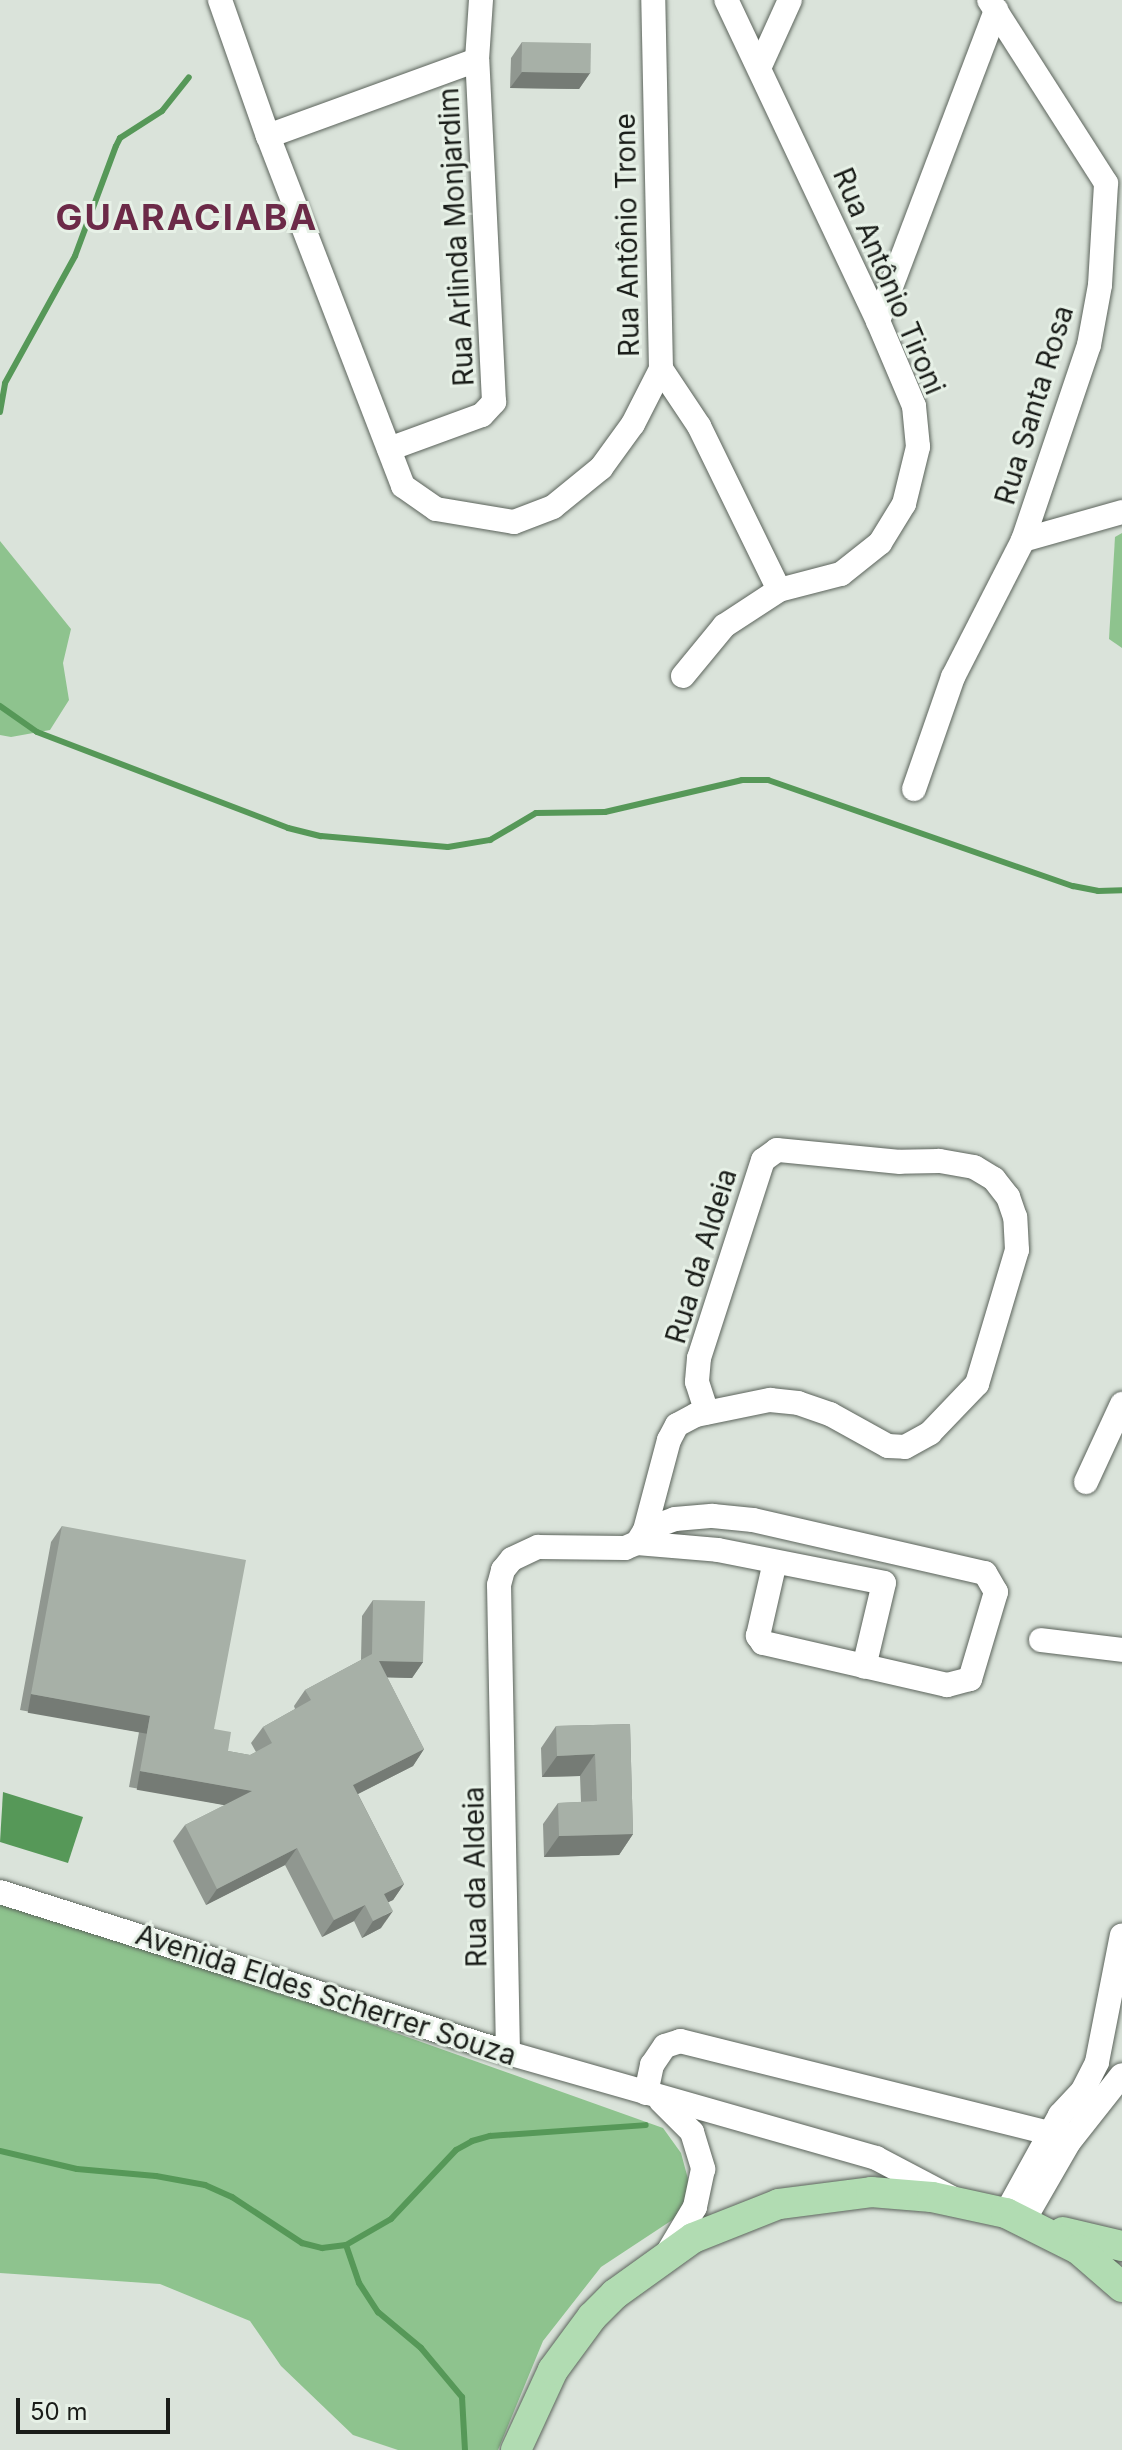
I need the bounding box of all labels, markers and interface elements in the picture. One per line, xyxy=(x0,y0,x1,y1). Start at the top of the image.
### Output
street label: Rua Arlinda Monjardim xyxy=(431,87,481,387)
street label: Rua Antônio Trone xyxy=(608,113,646,357)
street label: Rua Antônio Tironi xyxy=(826,163,952,399)
district label: GUARACIABA xyxy=(56,196,318,240)
street label: Rua Santa Rosa xyxy=(988,301,1080,509)
street label: Rua da Aldeia xyxy=(658,1165,744,1347)
street label: Rua da Aldeia xyxy=(457,1786,493,1968)
street label: Avenida Eldes Scherrer Souza xyxy=(132,1918,520,2072)
scale bar xyxy=(20,2382,174,2432)
text: 50 m xyxy=(30,2397,88,2426)

